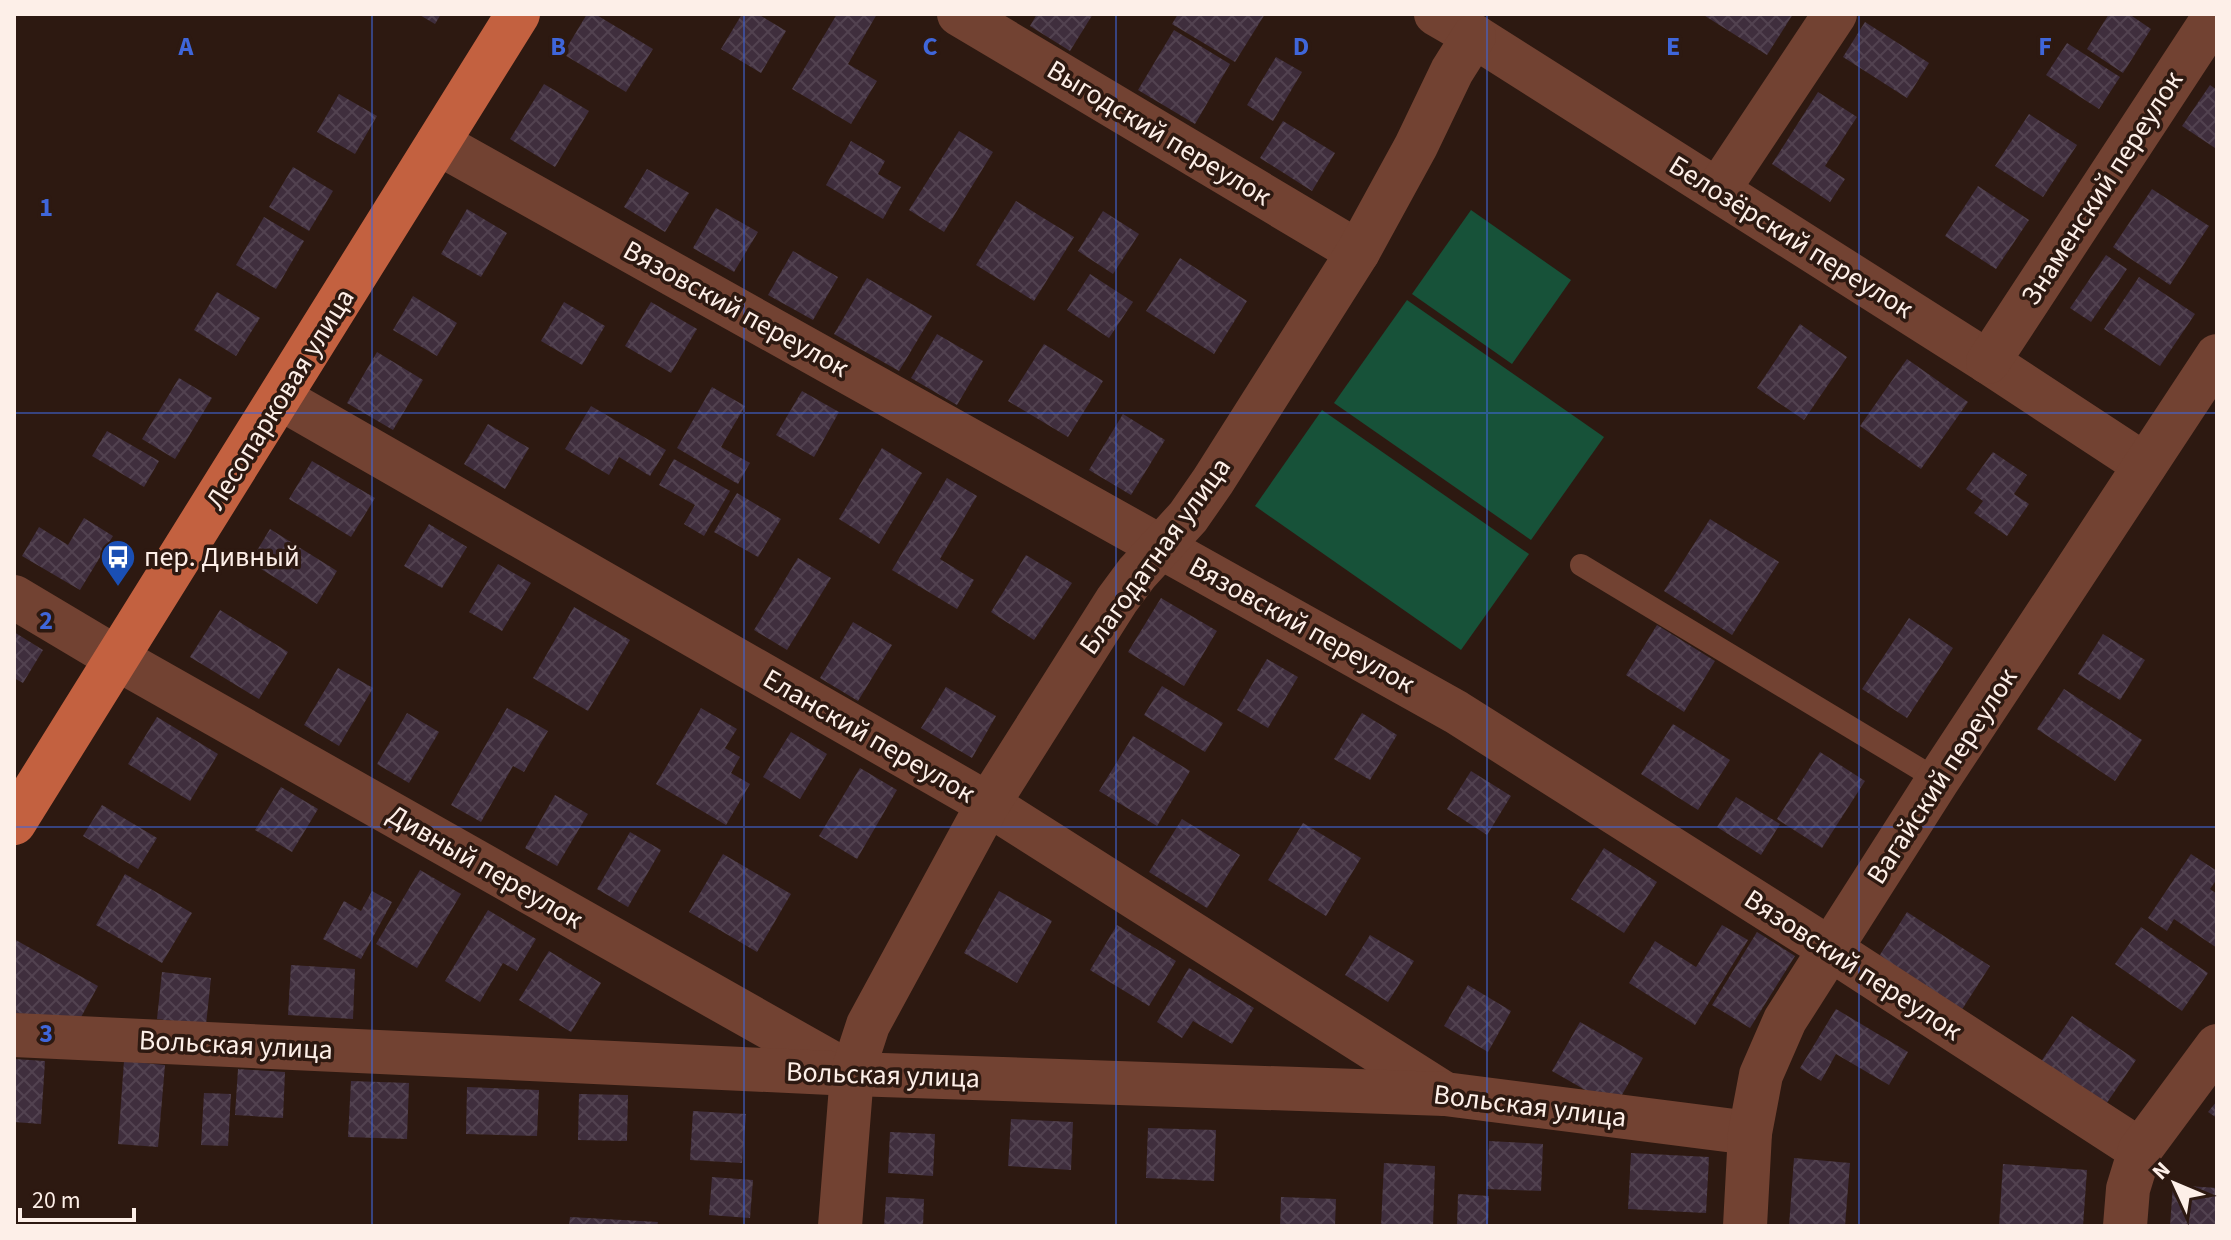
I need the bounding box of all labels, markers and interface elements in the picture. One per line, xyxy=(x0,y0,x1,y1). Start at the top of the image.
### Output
text: A xyxy=(178,28,195,65)
text: B xyxy=(550,28,566,65)
text: C xyxy=(922,28,938,65)
text: D xyxy=(1293,28,1309,65)
text: E xyxy=(1666,28,1680,65)
text: F xyxy=(2038,28,2052,65)
street label: Выгодский переулок xyxy=(1039,50,1279,216)
street label: Знаменский переулок xyxy=(2011,63,2193,313)
street label: Белозёрский переулок xyxy=(1661,145,1921,329)
text: 1 xyxy=(39,189,53,226)
street label: Вязовский переулок xyxy=(616,230,856,388)
street label: Лесопарковая улица xyxy=(196,281,364,517)
street label: Благодатная улица xyxy=(1070,449,1240,663)
place label: пер. Дивный xyxy=(144,537,300,577)
bus stop icon: пер. Дивный xyxy=(99,538,137,588)
street label: Вязовский переулок xyxy=(1182,546,1422,704)
text: 2 xyxy=(39,602,53,639)
street label: Еланский переулок xyxy=(755,659,983,813)
street label: Вагайский переулок xyxy=(1857,660,2027,892)
street label: Дивный переулок xyxy=(380,795,590,939)
street label: Вязовский переулок xyxy=(1736,879,1970,1051)
text: 3 xyxy=(39,1015,53,1052)
street label: Вольская улица xyxy=(138,1020,334,1070)
street label: Вольская улица xyxy=(785,1052,981,1098)
street label: Вольская улица xyxy=(1431,1074,1629,1138)
north arrow xyxy=(2135,1144,2215,1224)
text: N xyxy=(2145,1154,2178,1187)
scale bar xyxy=(20,1172,134,1222)
text: 20 m xyxy=(32,1183,81,1218)

